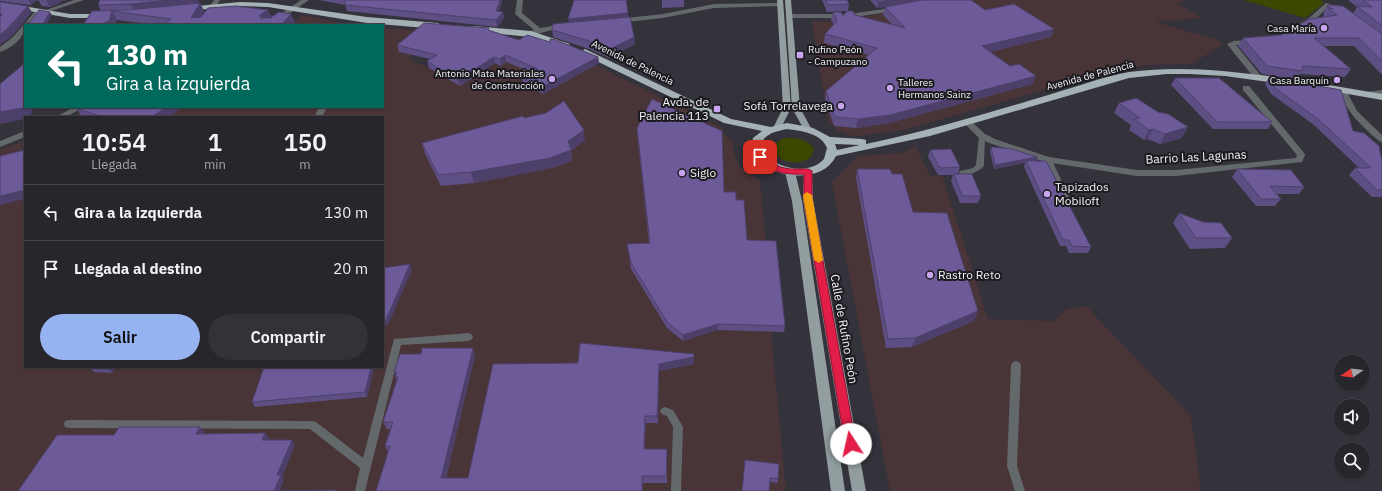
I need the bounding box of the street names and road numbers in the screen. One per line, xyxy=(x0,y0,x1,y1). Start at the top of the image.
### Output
street label: Avenida de Palencia xyxy=(590,37,677,88)
street label: Avenida de Palencia xyxy=(1045,57,1136,93)
street label: Barrio Las Lagunas xyxy=(1145,146,1247,167)
street label: Calle de Rufino Peón xyxy=(827,273,862,385)

